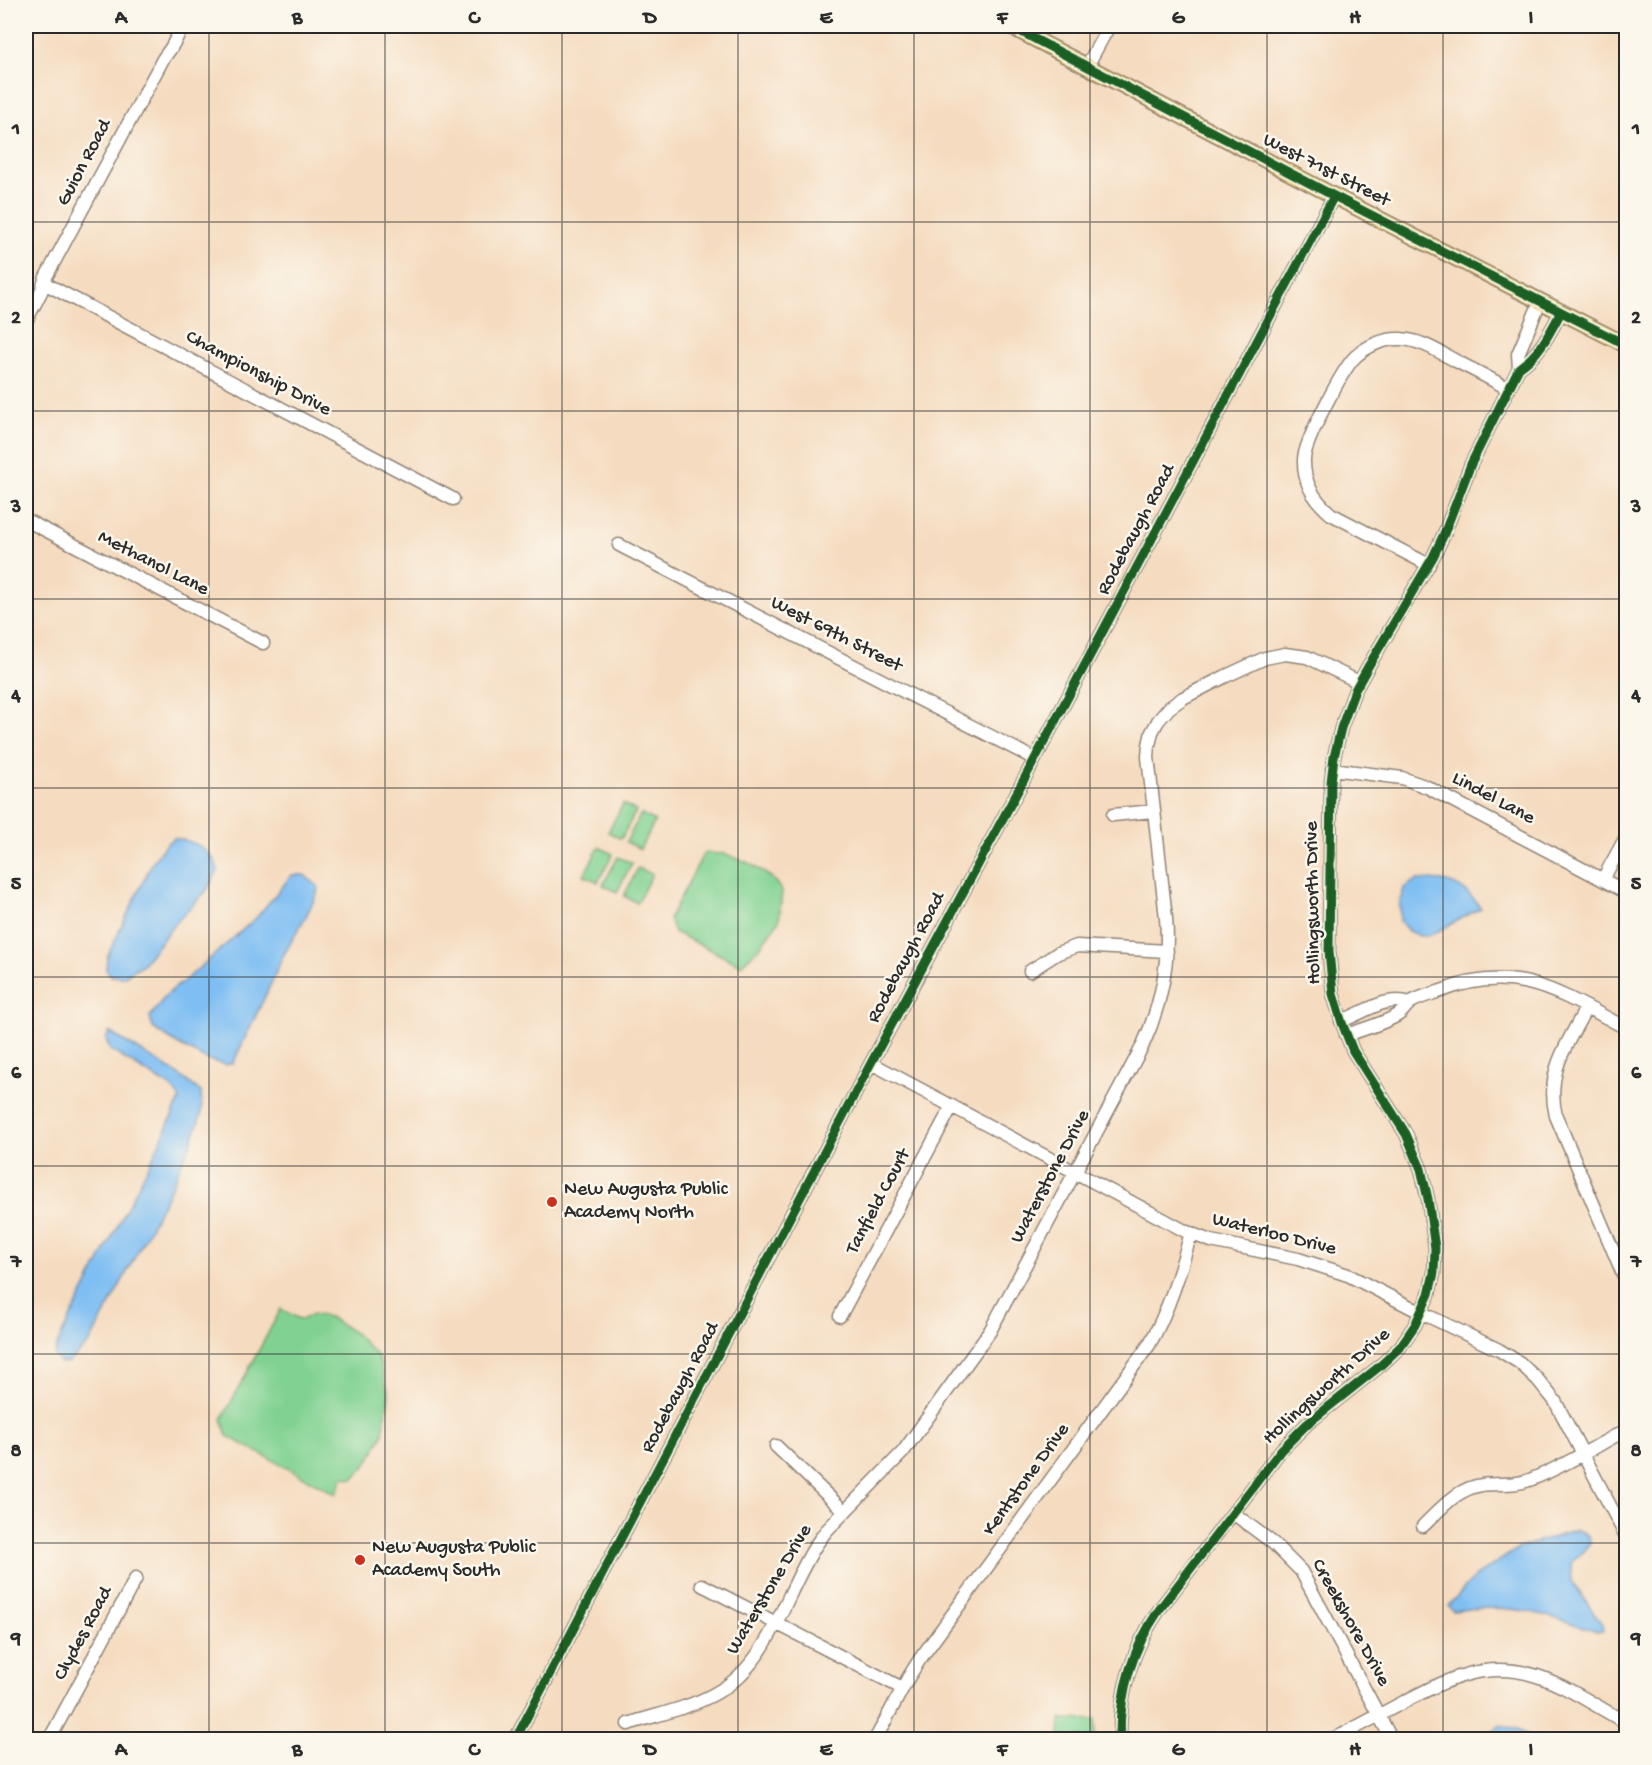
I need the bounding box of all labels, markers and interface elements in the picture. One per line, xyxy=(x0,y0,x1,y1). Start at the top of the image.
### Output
text: A xyxy=(114,8,129,31)
text: B xyxy=(291,8,303,31)
text: C xyxy=(468,8,482,31)
text: D xyxy=(641,8,657,31)
text: E xyxy=(820,8,834,31)
text: F xyxy=(996,8,1009,31)
text: G xyxy=(1172,8,1186,31)
text: H xyxy=(1349,8,1361,31)
text: I xyxy=(1529,8,1534,31)
street label: Guion Road xyxy=(53,114,118,210)
text: 1 xyxy=(11,119,20,142)
text: 1 xyxy=(1631,119,1640,142)
street label: West 71st Street xyxy=(1259,129,1395,214)
text: 2 xyxy=(11,308,21,331)
text: 2 xyxy=(1631,308,1641,331)
street label: Championship Drive xyxy=(181,326,335,422)
street label: Rodebaugh Road xyxy=(1093,459,1182,599)
text: 3 xyxy=(10,497,21,520)
text: 3 xyxy=(1630,497,1641,520)
street label: Methanol Lane xyxy=(94,526,213,602)
street label: West 69th Street xyxy=(766,592,907,679)
text: 4 xyxy=(10,686,21,709)
text: 4 xyxy=(1630,686,1641,709)
street label: Lindel Lane xyxy=(1448,768,1539,831)
street label: Hollingsworth Drive xyxy=(1301,820,1327,985)
text: 5 xyxy=(11,874,22,897)
text: 5 xyxy=(1631,874,1642,897)
street label: Rodebaugh Road xyxy=(863,887,952,1027)
text: 6 xyxy=(11,1063,22,1086)
text: 6 xyxy=(1631,1063,1642,1086)
street label: Waterstone Drive xyxy=(1006,1106,1096,1248)
street label: Tanfield Court xyxy=(841,1144,917,1259)
place label: New Augusta Public Academy North xyxy=(564,1179,729,1225)
marker: New Augusta Public Academy North xyxy=(545,1195,559,1209)
street label: Waterloo Drive xyxy=(1210,1208,1339,1262)
text: 7 xyxy=(10,1252,23,1275)
text: 7 xyxy=(1630,1252,1643,1275)
street label: Rodebaugh Road xyxy=(637,1317,726,1457)
street label: Hollingsworth Drive xyxy=(1259,1323,1396,1450)
street label: Kentstone Drive xyxy=(979,1419,1076,1541)
text: 8 xyxy=(11,1441,22,1464)
text: 8 xyxy=(1631,1441,1642,1464)
street label: Waterstone Drive xyxy=(722,1520,818,1659)
place label: New Augusta Public Academy South xyxy=(372,1537,537,1583)
marker: New Augusta Public Academy South xyxy=(353,1553,367,1567)
street label: Creekshore Drive xyxy=(1306,1555,1395,1691)
street label: Clydes Road xyxy=(50,1581,119,1685)
text: 9 xyxy=(10,1629,21,1652)
text: 9 xyxy=(1630,1629,1641,1652)
text: A xyxy=(114,1740,129,1763)
text: B xyxy=(291,1740,303,1763)
text: C xyxy=(468,1740,482,1763)
text: D xyxy=(641,1740,657,1763)
text: E xyxy=(820,1740,834,1763)
text: F xyxy=(996,1740,1009,1763)
text: G xyxy=(1172,1740,1186,1763)
text: H xyxy=(1349,1740,1361,1763)
text: I xyxy=(1529,1740,1534,1763)

